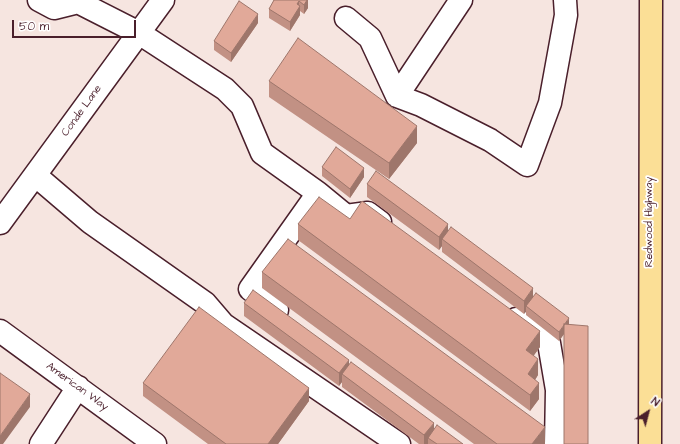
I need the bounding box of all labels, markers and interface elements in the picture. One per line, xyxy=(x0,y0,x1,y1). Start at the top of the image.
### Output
scale bar xyxy=(14,12,138,38)
text: 50 m xyxy=(19,18,49,35)
street label: Conde Lane xyxy=(59,83,105,139)
street label: Redwood Highway xyxy=(643,177,657,267)
street label: American Way xyxy=(43,360,111,414)
north arrow xyxy=(628,392,668,432)
text: N xyxy=(648,394,663,410)

